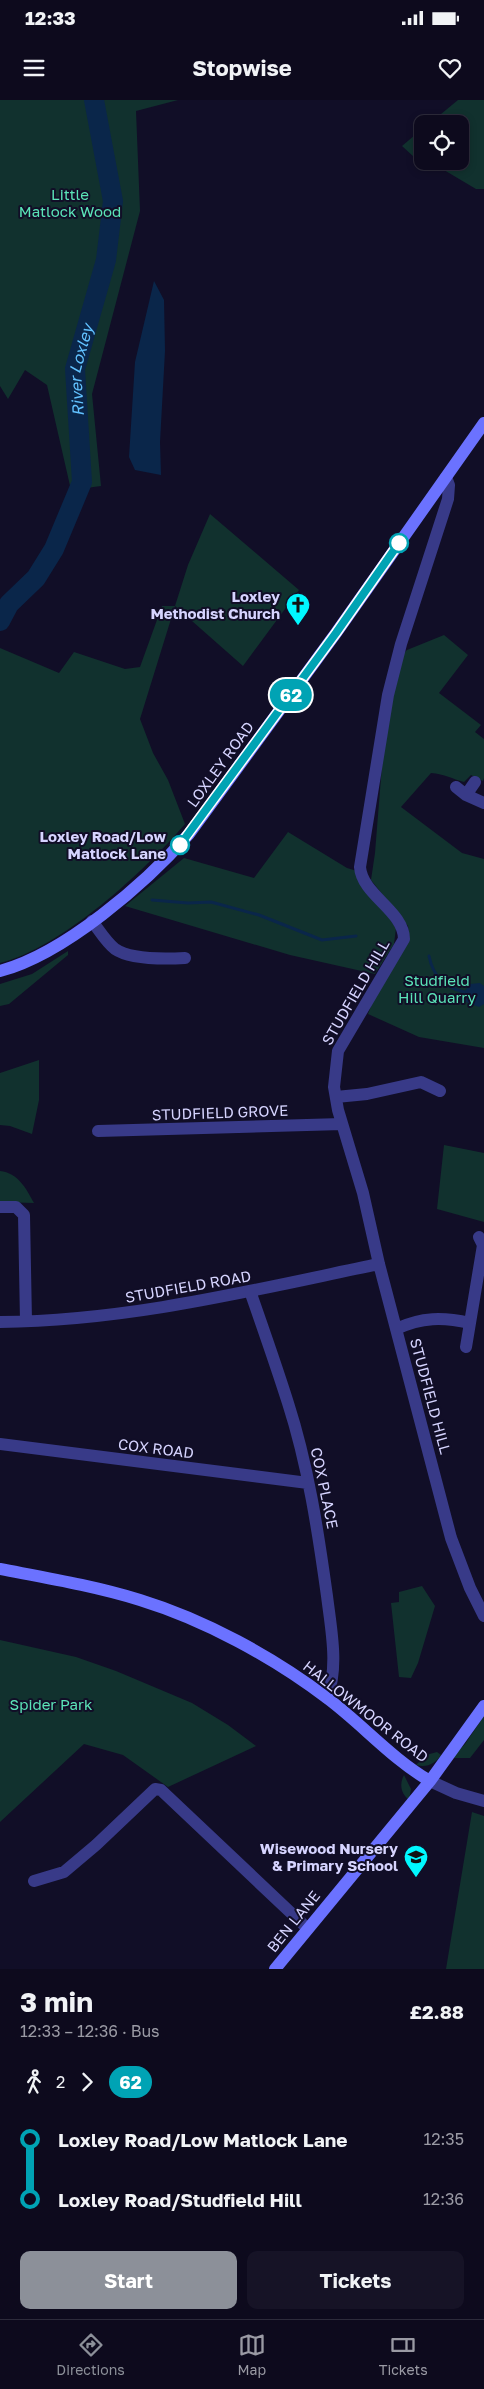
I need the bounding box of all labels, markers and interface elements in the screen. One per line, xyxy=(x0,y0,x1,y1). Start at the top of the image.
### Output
text: 12:33 xyxy=(25,6,76,29)
icon: menu xyxy=(20,54,48,82)
text: Stopwise xyxy=(192,54,292,81)
icon: heart xyxy=(436,54,464,82)
map controls xyxy=(414,115,469,170)
button: locate xyxy=(414,115,469,170)
park label: Little Matlock Wood xyxy=(19,185,121,220)
water label: River Loxley xyxy=(64,320,98,417)
unlabelled marker xyxy=(389,533,409,553)
place label: Loxley Methodist Church xyxy=(150,587,280,622)
church icon: Loxley Methodist Church xyxy=(285,592,311,626)
line badge: 62 xyxy=(268,679,314,711)
text: 62 xyxy=(280,684,302,706)
street label: LOXLEY ROAD xyxy=(183,718,257,810)
place label: Loxley Road/Low Matlock Lane xyxy=(40,827,167,862)
marker: Loxley Road/Low Matlock Lane xyxy=(170,835,190,855)
street label: STUDFIELD HILL xyxy=(317,936,393,1048)
park label: Studfield Hill Quarry xyxy=(398,971,477,1006)
street label: STUDFIELD GROVE xyxy=(151,1101,289,1123)
street label: STUDFIELD ROAD xyxy=(124,1266,252,1306)
street label: STUDFIELD HILL xyxy=(407,1336,455,1456)
street label: COX ROAD xyxy=(117,1434,195,1462)
street label: COX PLACE xyxy=(308,1446,342,1530)
street label: HALLOWMOOR ROAD xyxy=(300,1657,432,1765)
park label: Spider Park xyxy=(10,1695,93,1713)
place label: Wisewood Nursery & Primary School xyxy=(260,1839,398,1874)
school or university icon: Wisewood Nursery & Primary School xyxy=(403,1844,429,1878)
street label: BEN LANE xyxy=(263,1887,323,1955)
text: 3 min xyxy=(20,1985,93,2018)
text: £2.88 xyxy=(409,2000,464,2023)
text: 12:33 – 12:36 · Bus xyxy=(20,2021,160,2041)
icon: walk xyxy=(20,2068,48,2096)
icon: forward xyxy=(73,2068,101,2096)
text: 62 xyxy=(119,2071,142,2093)
text: 2 xyxy=(56,2072,65,2092)
text: Loxley Road/Low Matlock Lane xyxy=(58,2128,348,2151)
text: 12:35 xyxy=(424,2129,464,2149)
text: Loxley Road/Studfield Hill xyxy=(58,2188,302,2211)
text: 12:36 xyxy=(423,2189,464,2209)
button: Start xyxy=(20,2251,237,2309)
button: Tickets xyxy=(247,2251,464,2309)
tab: Directions xyxy=(56,2331,125,2378)
tab: Map xyxy=(237,2331,266,2378)
tab: Tickets xyxy=(379,2331,428,2378)

